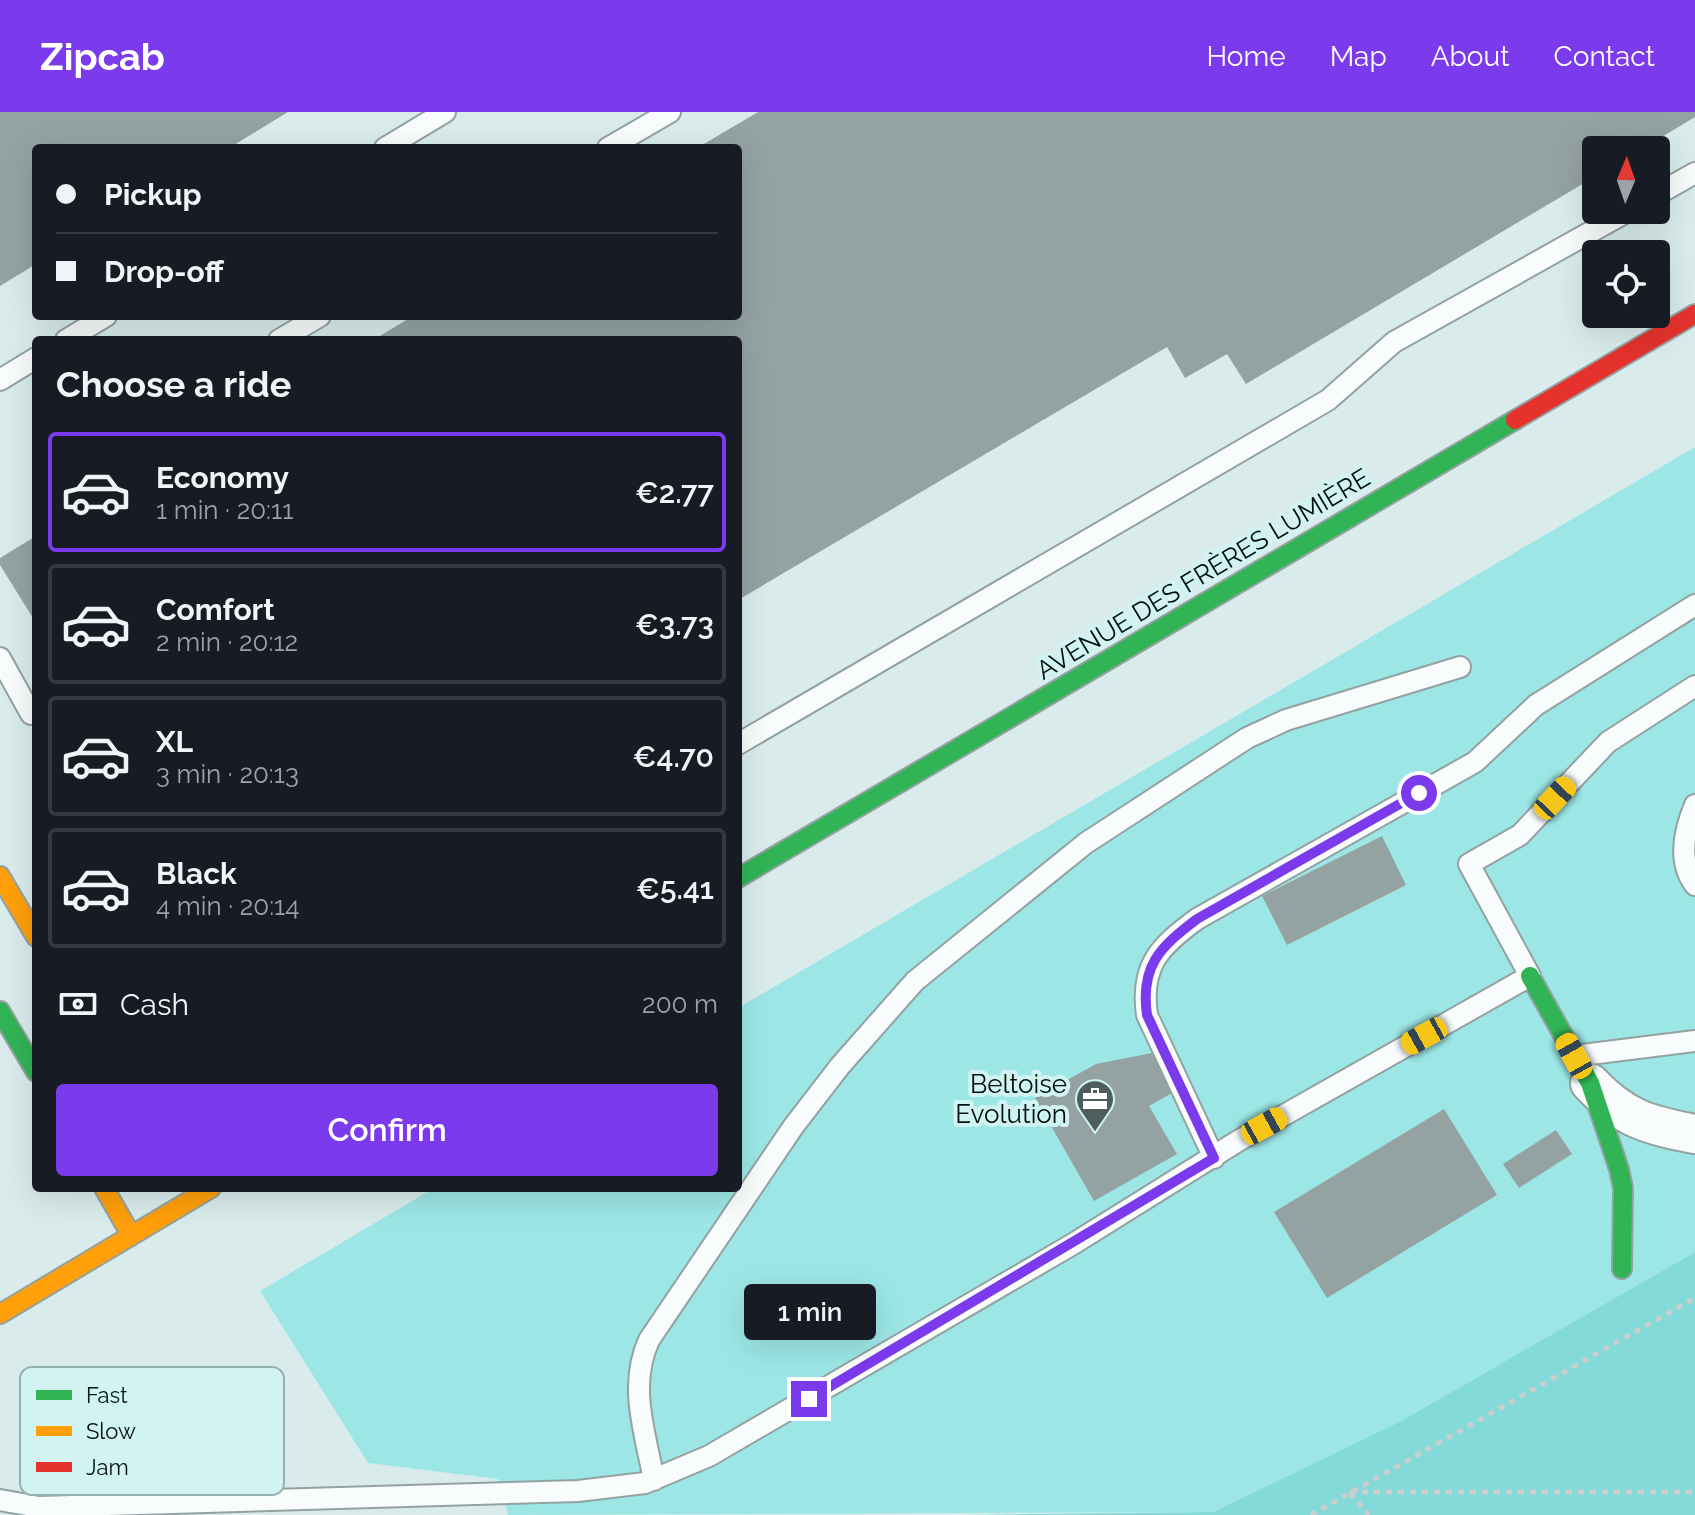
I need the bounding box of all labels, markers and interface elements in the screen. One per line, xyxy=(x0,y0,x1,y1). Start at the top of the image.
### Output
text: Zipcab xyxy=(40,34,165,79)
text: Home xyxy=(1206,40,1286,73)
text: Map xyxy=(1330,40,1387,73)
text: About xyxy=(1431,40,1510,73)
text: Contact xyxy=(1554,40,1655,73)
north arrow xyxy=(1582,136,1670,224)
map controls xyxy=(1582,136,1670,328)
text: Pickup xyxy=(104,177,202,212)
button: locate xyxy=(1582,240,1670,328)
text: Drop-off xyxy=(104,254,224,289)
text: Choose a ride xyxy=(56,363,291,405)
icon: car xyxy=(60,456,132,528)
text: Economy xyxy=(156,460,289,495)
street label: AVENUE DES FRÈRES LUMIÈRE xyxy=(1031,462,1375,686)
text: €2.77 xyxy=(635,475,714,510)
text: 1 min · 20:11 xyxy=(156,495,293,525)
icon: car xyxy=(60,588,132,660)
text: Comfort xyxy=(156,592,275,627)
text: €3.73 xyxy=(635,607,714,642)
text: 2 min · 20:12 xyxy=(156,627,298,657)
icon: car xyxy=(60,720,132,792)
text: XL xyxy=(156,724,193,759)
text: €4.70 xyxy=(633,739,714,774)
text: 3 min · 20:13 xyxy=(156,759,299,789)
car xyxy=(1530,772,1580,824)
route start xyxy=(1401,775,1437,811)
icon: car xyxy=(60,852,132,924)
text: Black xyxy=(156,856,237,891)
text: €5.41 xyxy=(636,871,714,906)
text: 4 min · 20:14 xyxy=(156,891,299,921)
icon: cash xyxy=(56,982,100,1026)
text: Cash xyxy=(120,987,189,1022)
text: 200 m xyxy=(642,989,718,1019)
car xyxy=(1397,1014,1451,1058)
car xyxy=(1552,1029,1596,1083)
place label: Beltoise Evolution xyxy=(955,1069,1067,1129)
office icon: Beltoise Evolution xyxy=(1074,1078,1116,1133)
button: Confirm xyxy=(56,1084,718,1176)
car xyxy=(1237,1104,1291,1148)
callout: 1 min xyxy=(743,1283,875,1339)
text: 1 min xyxy=(778,1297,842,1327)
legend xyxy=(20,1367,284,1495)
route end xyxy=(791,1381,827,1417)
text: Fast xyxy=(86,1382,128,1408)
text: Slow xyxy=(86,1418,136,1444)
text: Jam xyxy=(86,1454,129,1480)

